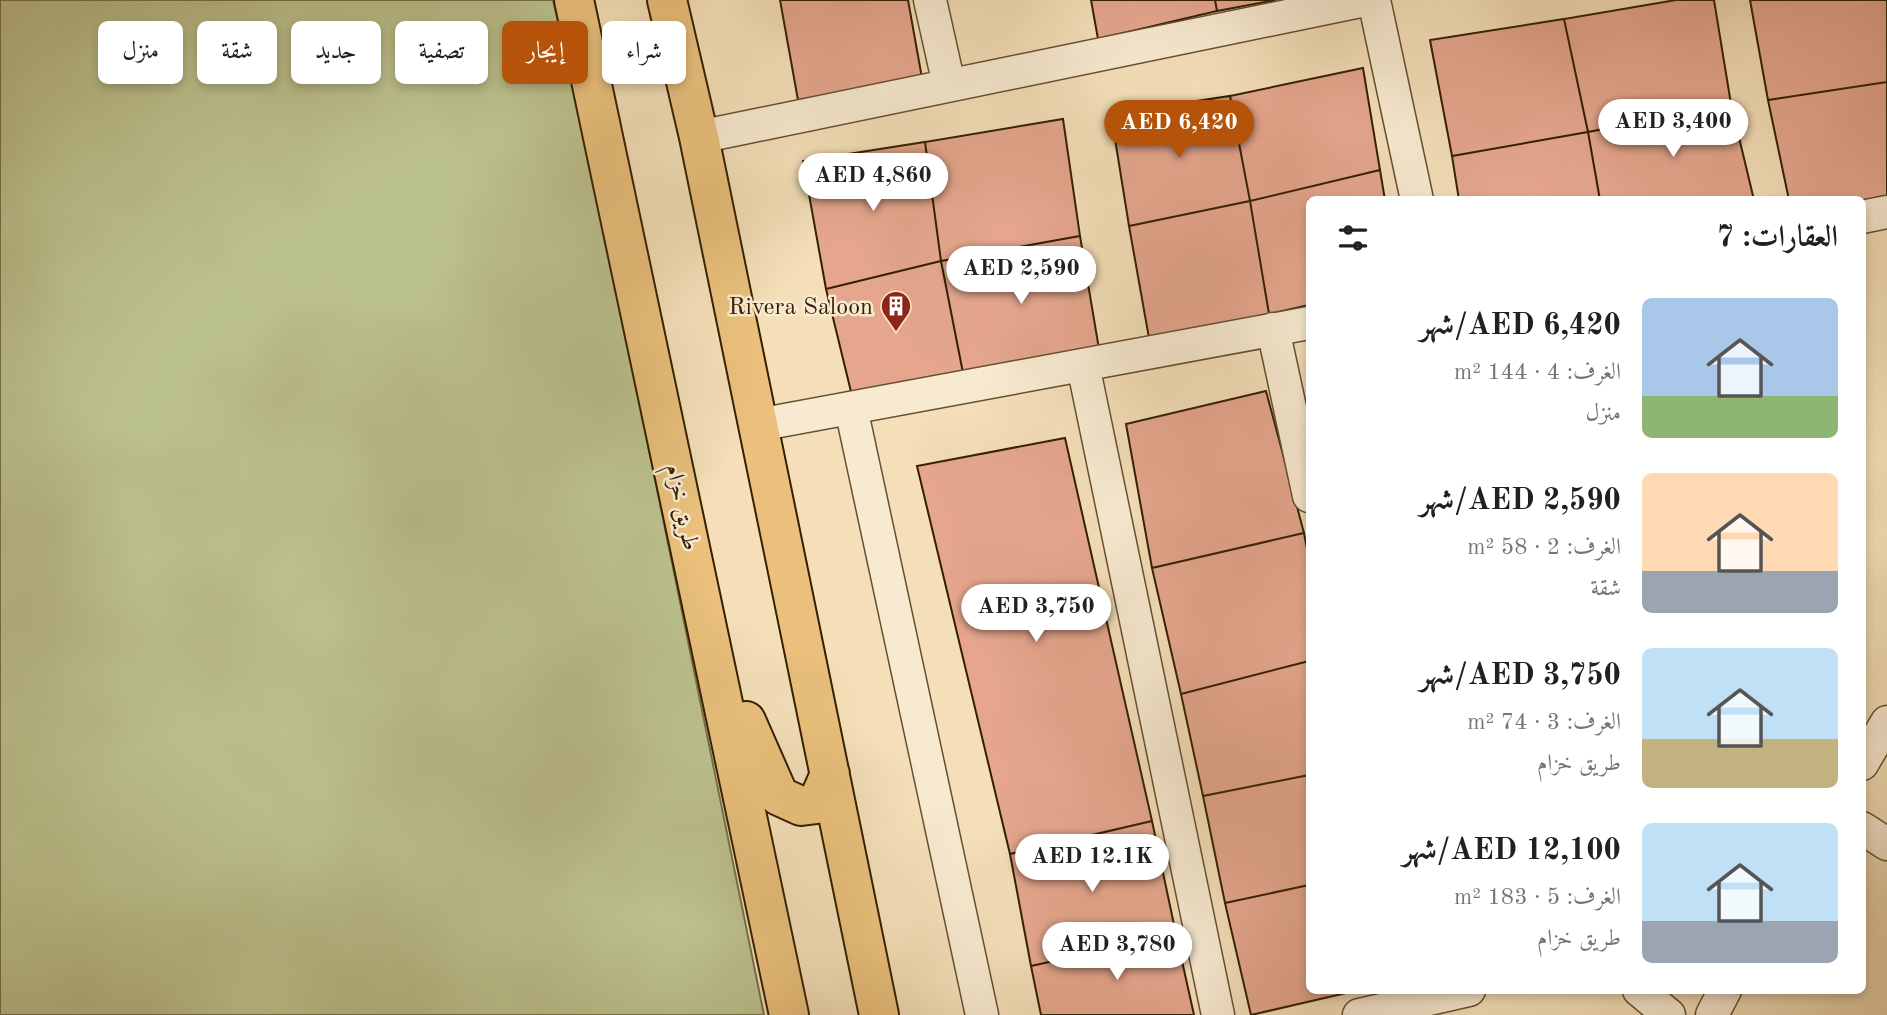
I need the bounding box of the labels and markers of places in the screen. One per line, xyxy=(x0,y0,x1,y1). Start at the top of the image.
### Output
pin: AED 6,420 xyxy=(1099,100,1259,160)
pin: AED 3,400 xyxy=(1593,100,1753,159)
pin: AED 4,860 xyxy=(793,154,953,213)
pin: AED 2,590 xyxy=(941,246,1101,306)
building icon: Rivera Saloon xyxy=(879,289,913,333)
place label: Rivera Saloon xyxy=(728,296,873,320)
pin: AED 3,750 xyxy=(956,584,1116,644)
pin: AED 12.1K xyxy=(1012,834,1172,894)
pin: AED 3,780 xyxy=(1037,922,1197,982)

